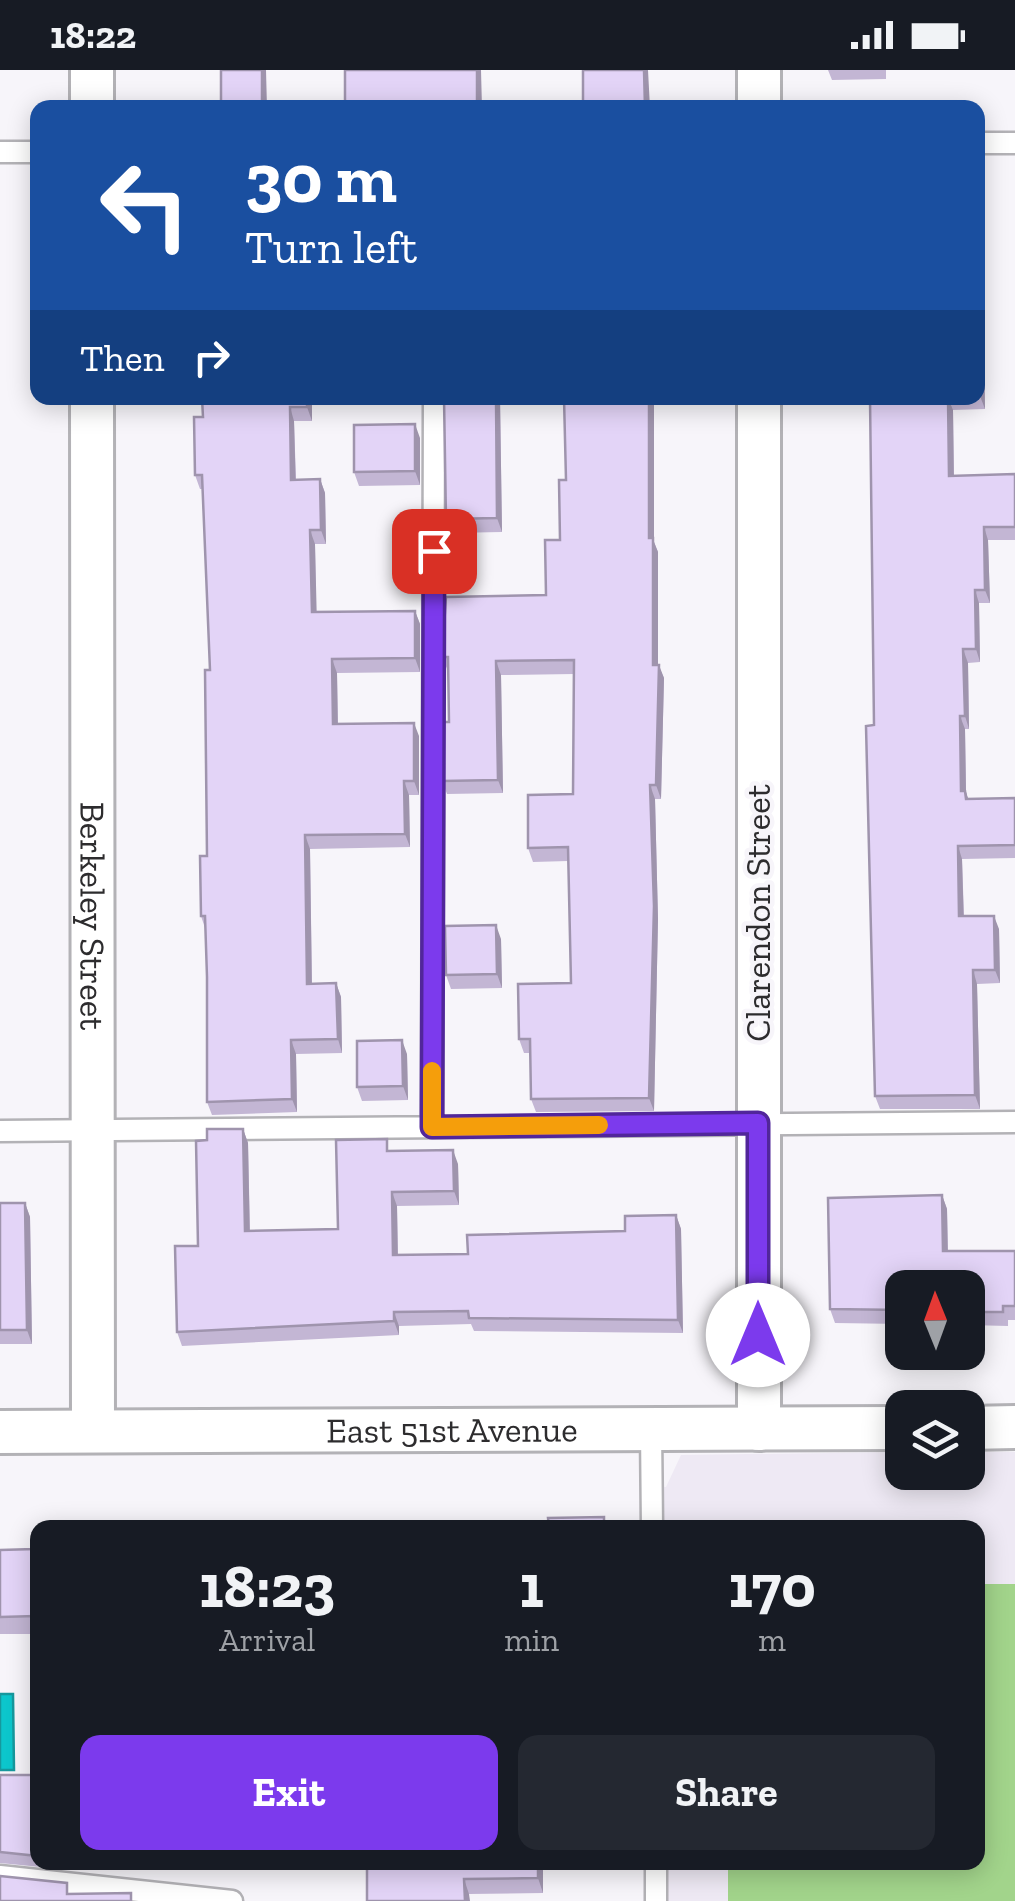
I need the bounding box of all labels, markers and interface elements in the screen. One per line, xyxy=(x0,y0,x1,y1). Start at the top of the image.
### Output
text: 18:22 xyxy=(50,12,136,58)
text: 30 m xyxy=(245,136,397,220)
icon: left xyxy=(80,140,210,270)
text: Turn left xyxy=(245,221,417,275)
icon: right xyxy=(184,330,239,385)
text: Then xyxy=(80,335,164,381)
pin xyxy=(392,509,477,594)
icon: arrive xyxy=(407,524,462,579)
street label: Clarendon Street xyxy=(737,784,779,1042)
street label: Berkeley Street xyxy=(71,802,114,1030)
north arrow xyxy=(885,1270,985,1370)
map controls xyxy=(885,1270,985,1490)
position arrow xyxy=(706,1283,810,1387)
button: layers xyxy=(885,1390,985,1490)
street label: East 51st Avenue xyxy=(326,1408,578,1452)
text: 18:23 xyxy=(199,1550,335,1622)
text: 1 xyxy=(520,1550,544,1622)
text: 170 xyxy=(728,1550,816,1622)
text: Arrival xyxy=(219,1621,315,1659)
text: min xyxy=(504,1621,559,1659)
text: m xyxy=(758,1621,786,1659)
button: Exit xyxy=(80,1735,498,1850)
button: Share xyxy=(518,1735,935,1850)

